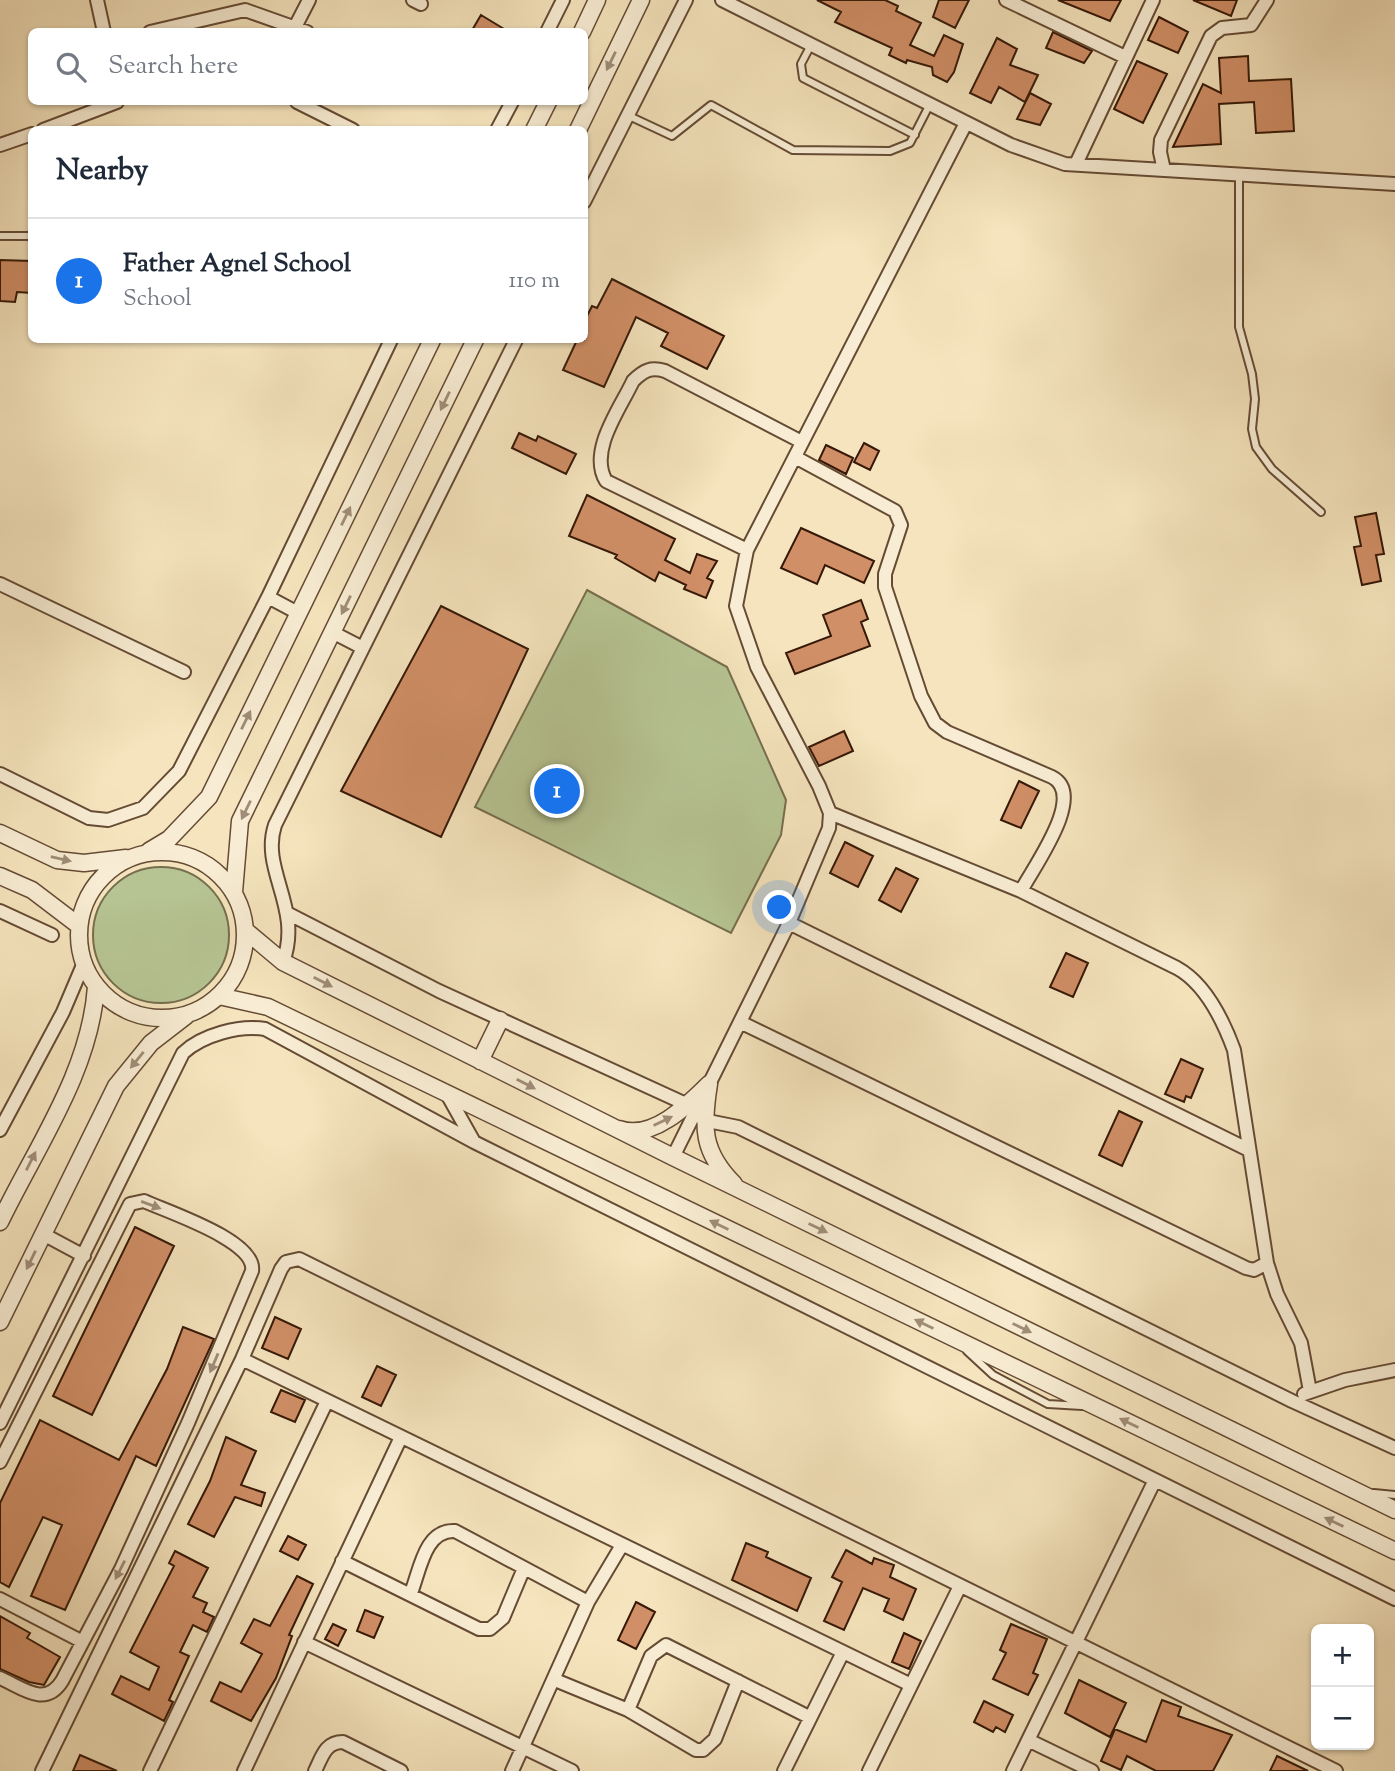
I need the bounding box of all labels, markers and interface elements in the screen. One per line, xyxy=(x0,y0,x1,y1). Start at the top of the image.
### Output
search box xyxy=(28,28,588,105)
icon: search xyxy=(52,48,90,86)
text: Search here xyxy=(108,48,238,85)
one-way arrow xyxy=(605,51,617,71)
text: Nearby xyxy=(56,150,148,193)
text: Father Agnel School xyxy=(123,246,351,283)
text: 1 xyxy=(75,265,83,298)
text: 110 m xyxy=(509,265,560,298)
text: School xyxy=(123,283,192,316)
one-way arrow xyxy=(440,391,451,411)
one-way arrow xyxy=(340,506,352,526)
one-way arrow xyxy=(340,595,351,615)
one-way arrow xyxy=(240,710,252,730)
pin: 1 xyxy=(534,765,580,817)
one-way arrow xyxy=(240,800,251,820)
one-way arrow xyxy=(50,854,72,865)
your location xyxy=(762,890,796,924)
one-way arrow xyxy=(313,976,333,987)
one-way arrow xyxy=(130,1050,145,1068)
one-way arrow xyxy=(516,1078,536,1090)
one-way arrow xyxy=(653,1115,673,1127)
one-way arrow xyxy=(25,1151,36,1171)
one-way arrow xyxy=(140,1200,161,1211)
one-way arrow xyxy=(709,1219,729,1230)
one-way arrow xyxy=(808,1223,828,1234)
one-way arrow xyxy=(25,1250,36,1270)
one-way arrow xyxy=(914,1318,934,1330)
one-way arrow xyxy=(1012,1322,1032,1334)
one-way arrow xyxy=(208,1352,219,1373)
one-way arrow xyxy=(1118,1417,1139,1428)
one-way arrow xyxy=(1323,1516,1344,1527)
one-way arrow xyxy=(114,1560,126,1580)
map controls xyxy=(1311,1624,1374,1750)
button: + xyxy=(1311,1624,1374,1687)
button: − xyxy=(1311,1687,1374,1750)

